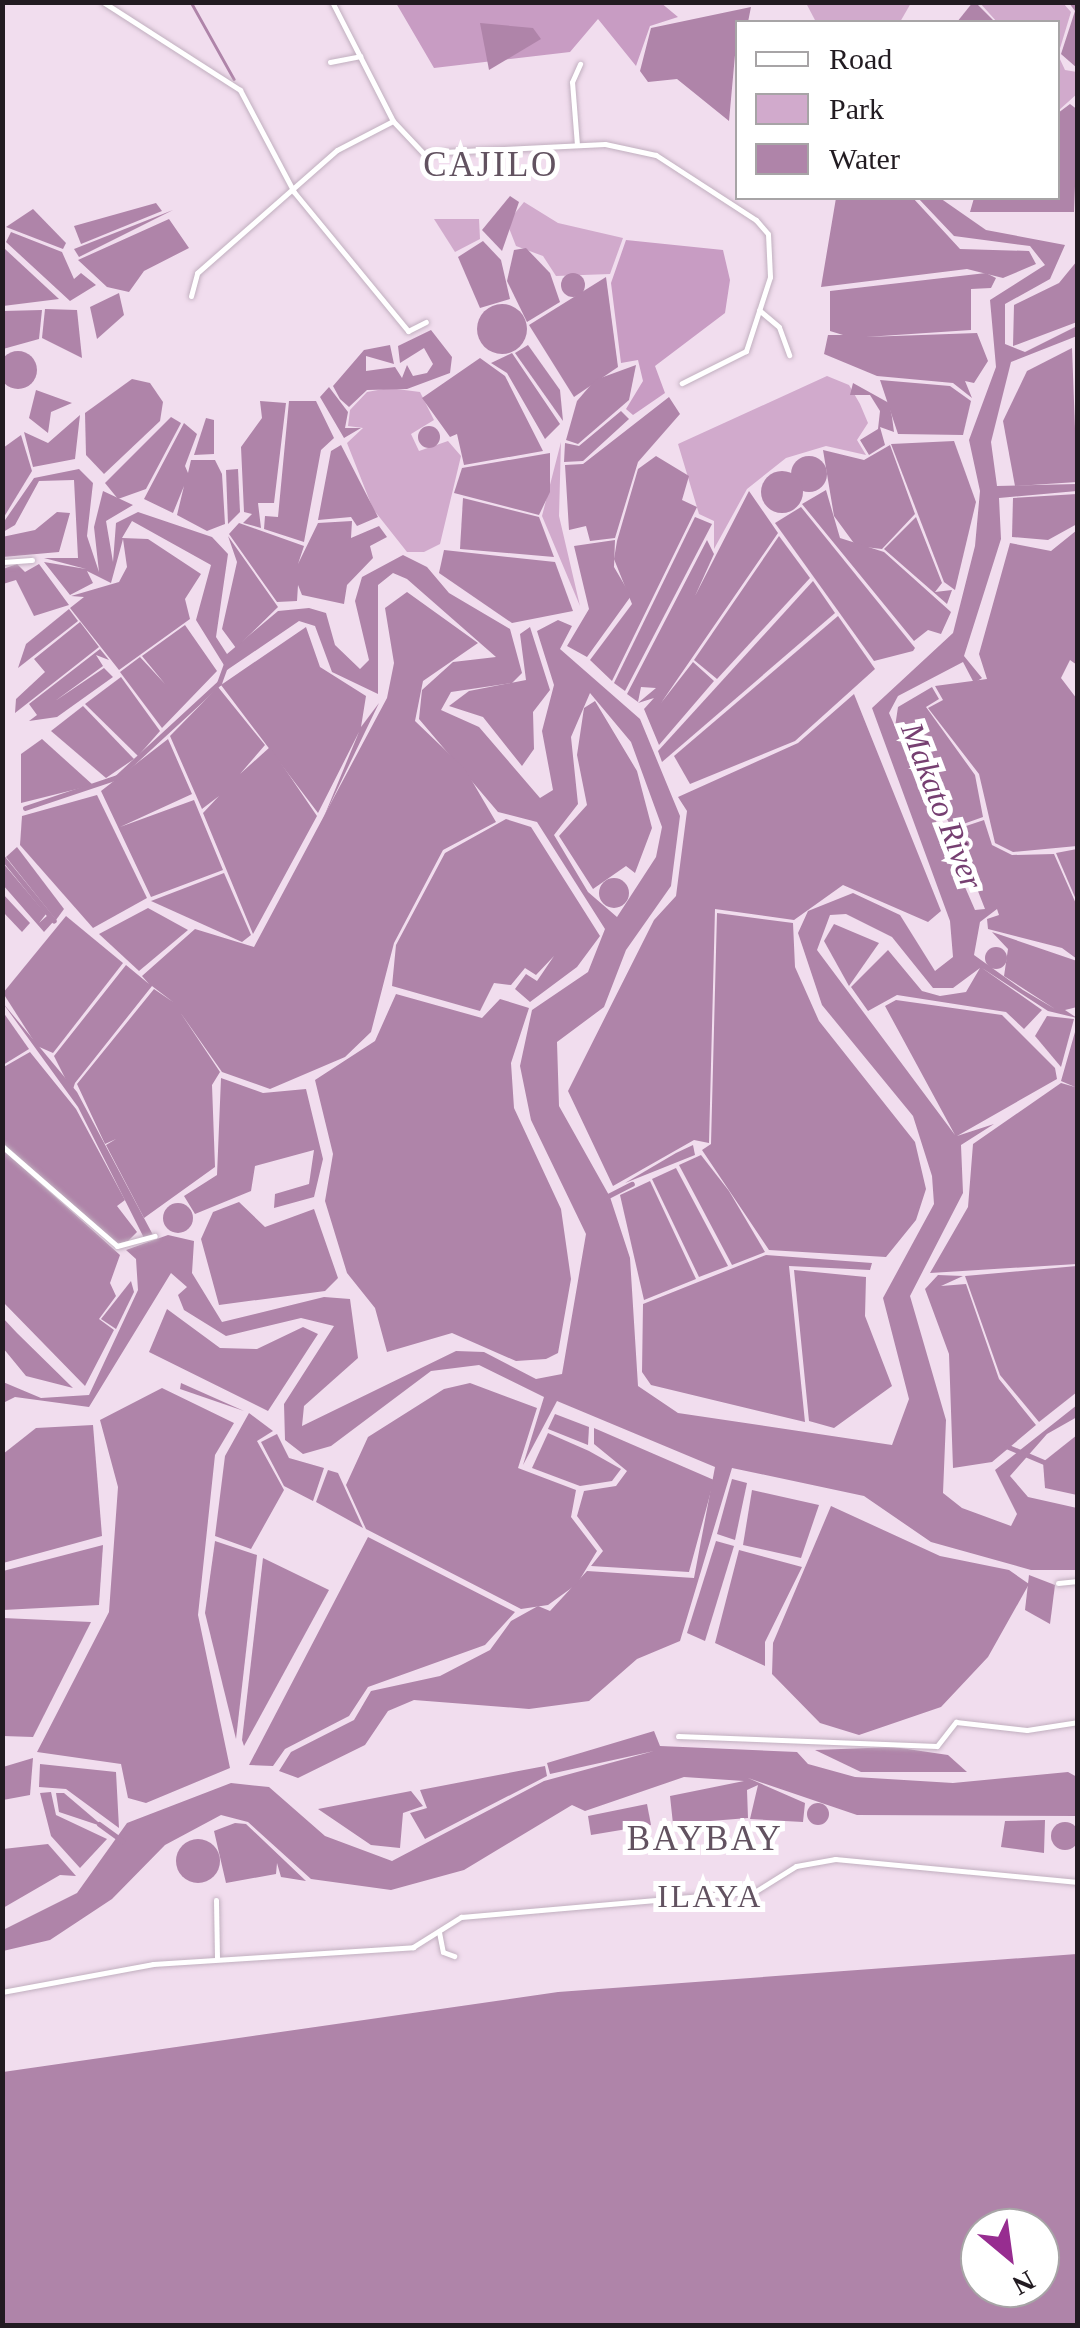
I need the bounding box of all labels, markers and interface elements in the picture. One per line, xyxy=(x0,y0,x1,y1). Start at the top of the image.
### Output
legend xyxy=(735,20,1060,200)
text: Road xyxy=(829,42,892,75)
text: Park xyxy=(829,92,884,125)
text: Water xyxy=(829,142,900,175)
district label: CAJILO xyxy=(423,144,559,186)
water label: Makato River xyxy=(893,717,991,895)
district label: BAYBAY xyxy=(627,1818,783,1860)
district label: ILAYA xyxy=(657,1877,763,1915)
north arrow xyxy=(960,2208,1060,2308)
text: N xyxy=(1007,2264,1040,2301)

